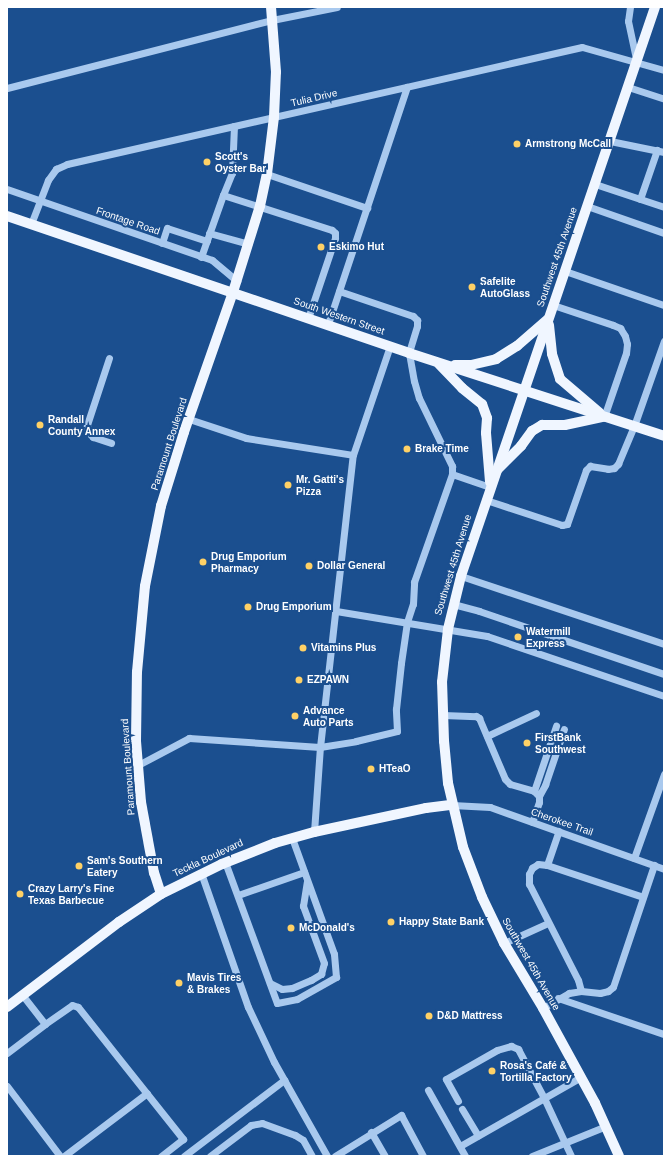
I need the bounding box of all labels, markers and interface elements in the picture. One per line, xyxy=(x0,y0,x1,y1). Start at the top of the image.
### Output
street label: Tulia Drive xyxy=(290,87,338,109)
place label: Armstrong McCall xyxy=(525,138,611,150)
marker: Armstrong McCall xyxy=(512,139,522,149)
place label: Scott's Oyster Bar xyxy=(215,150,266,174)
marker: Scott's Oyster Bar xyxy=(202,157,212,167)
street label: Frontage Road xyxy=(95,204,161,238)
street label: Southwest 45th Avenue xyxy=(534,205,580,309)
place label: Eskimo Hut xyxy=(329,241,384,253)
marker: Eskimo Hut xyxy=(316,242,326,252)
place label: Safelite AutoGlass xyxy=(480,275,530,298)
marker: Safelite AutoGlass xyxy=(467,282,477,292)
street label: South Western Street xyxy=(292,295,386,337)
street label: Paramount Boulevard xyxy=(148,396,190,492)
place label: Randall County Annex xyxy=(48,413,116,436)
marker: Randall County Annex xyxy=(35,420,45,430)
place label: Brake Time xyxy=(415,443,469,455)
marker: Brake Time xyxy=(402,444,412,454)
place label: Mr. Gatti's Pizza xyxy=(296,473,344,496)
marker: Mr. Gatti's Pizza xyxy=(283,480,293,490)
street label: Southwest 45th Avenue xyxy=(432,513,474,617)
place label: Drug Emporium Pharmacy xyxy=(211,550,287,574)
marker: Drug Emporium Pharmacy xyxy=(198,557,208,567)
place label: Dollar General xyxy=(317,560,385,572)
marker: Dollar General xyxy=(304,561,314,571)
place label: Drug Emporium xyxy=(256,601,332,613)
marker: Drug Emporium xyxy=(243,602,253,612)
place label: Watermill Express xyxy=(526,625,571,648)
marker: Watermill Express xyxy=(513,632,523,642)
place label: Vitamins Plus xyxy=(311,642,376,654)
marker: Vitamins Plus xyxy=(298,643,308,653)
place label: EZPAWN xyxy=(307,674,349,686)
marker: EZPAWN xyxy=(294,675,304,685)
place label: Advance Auto Parts xyxy=(303,704,354,728)
marker: Advance Auto Parts xyxy=(290,711,300,721)
street label: Paramount Boulevard xyxy=(119,718,137,816)
place label: FirstBank Southwest xyxy=(535,731,586,754)
marker: FirstBank Southwest xyxy=(522,738,532,748)
place label: HTeaO xyxy=(379,763,410,775)
marker: HTeaO xyxy=(366,764,376,774)
street label: Cherokee Trail xyxy=(529,806,595,838)
street label: Teckla Boulevard xyxy=(171,836,245,880)
place label: Sam's Southern Eatery xyxy=(87,854,163,878)
marker: Sam's Southern Eatery xyxy=(74,861,84,871)
place label: Crazy Larry's Fine Texas Barbecue xyxy=(28,882,114,906)
marker: Crazy Larry's Fine Texas Barbecue xyxy=(15,889,25,899)
street label: Southwest 45th Avenue xyxy=(499,915,563,1013)
place label: Happy State Bank xyxy=(399,916,484,928)
marker: Happy State Bank xyxy=(386,917,396,927)
place label: McDonald's xyxy=(299,922,355,934)
marker: McDonald's xyxy=(286,923,296,933)
place label: Mavis Tires & Brakes xyxy=(187,971,241,994)
marker: Mavis Tires & Brakes xyxy=(174,978,184,988)
place label: D&D Mattress xyxy=(437,1010,503,1022)
marker: D&D Mattress xyxy=(424,1011,434,1021)
place label: Rosa's Café & Tortilla Factory xyxy=(500,1059,571,1082)
marker: Rosa's Café & Tortilla Factory xyxy=(487,1066,497,1076)

